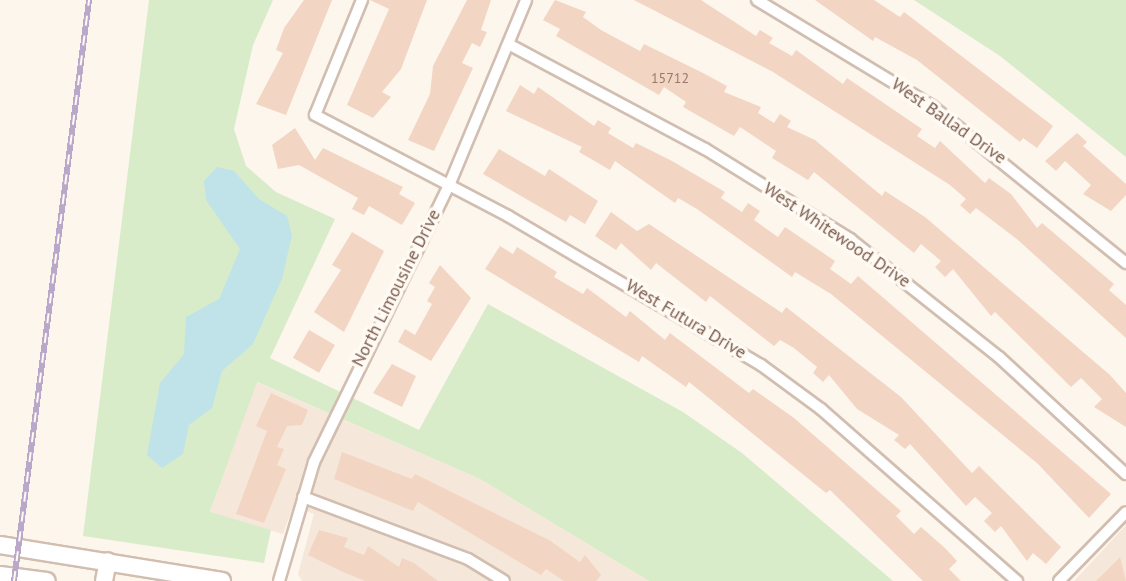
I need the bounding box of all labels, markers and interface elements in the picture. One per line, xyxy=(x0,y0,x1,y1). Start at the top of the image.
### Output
house number: 15712 xyxy=(651,70,689,86)
street label: West Ballad Drive xyxy=(887,73,1011,169)
street label: West Whitewood Drive xyxy=(759,178,915,292)
street label: North Limousine Drive xyxy=(347,206,445,370)
street label: West Futura Drive xyxy=(622,275,750,363)

